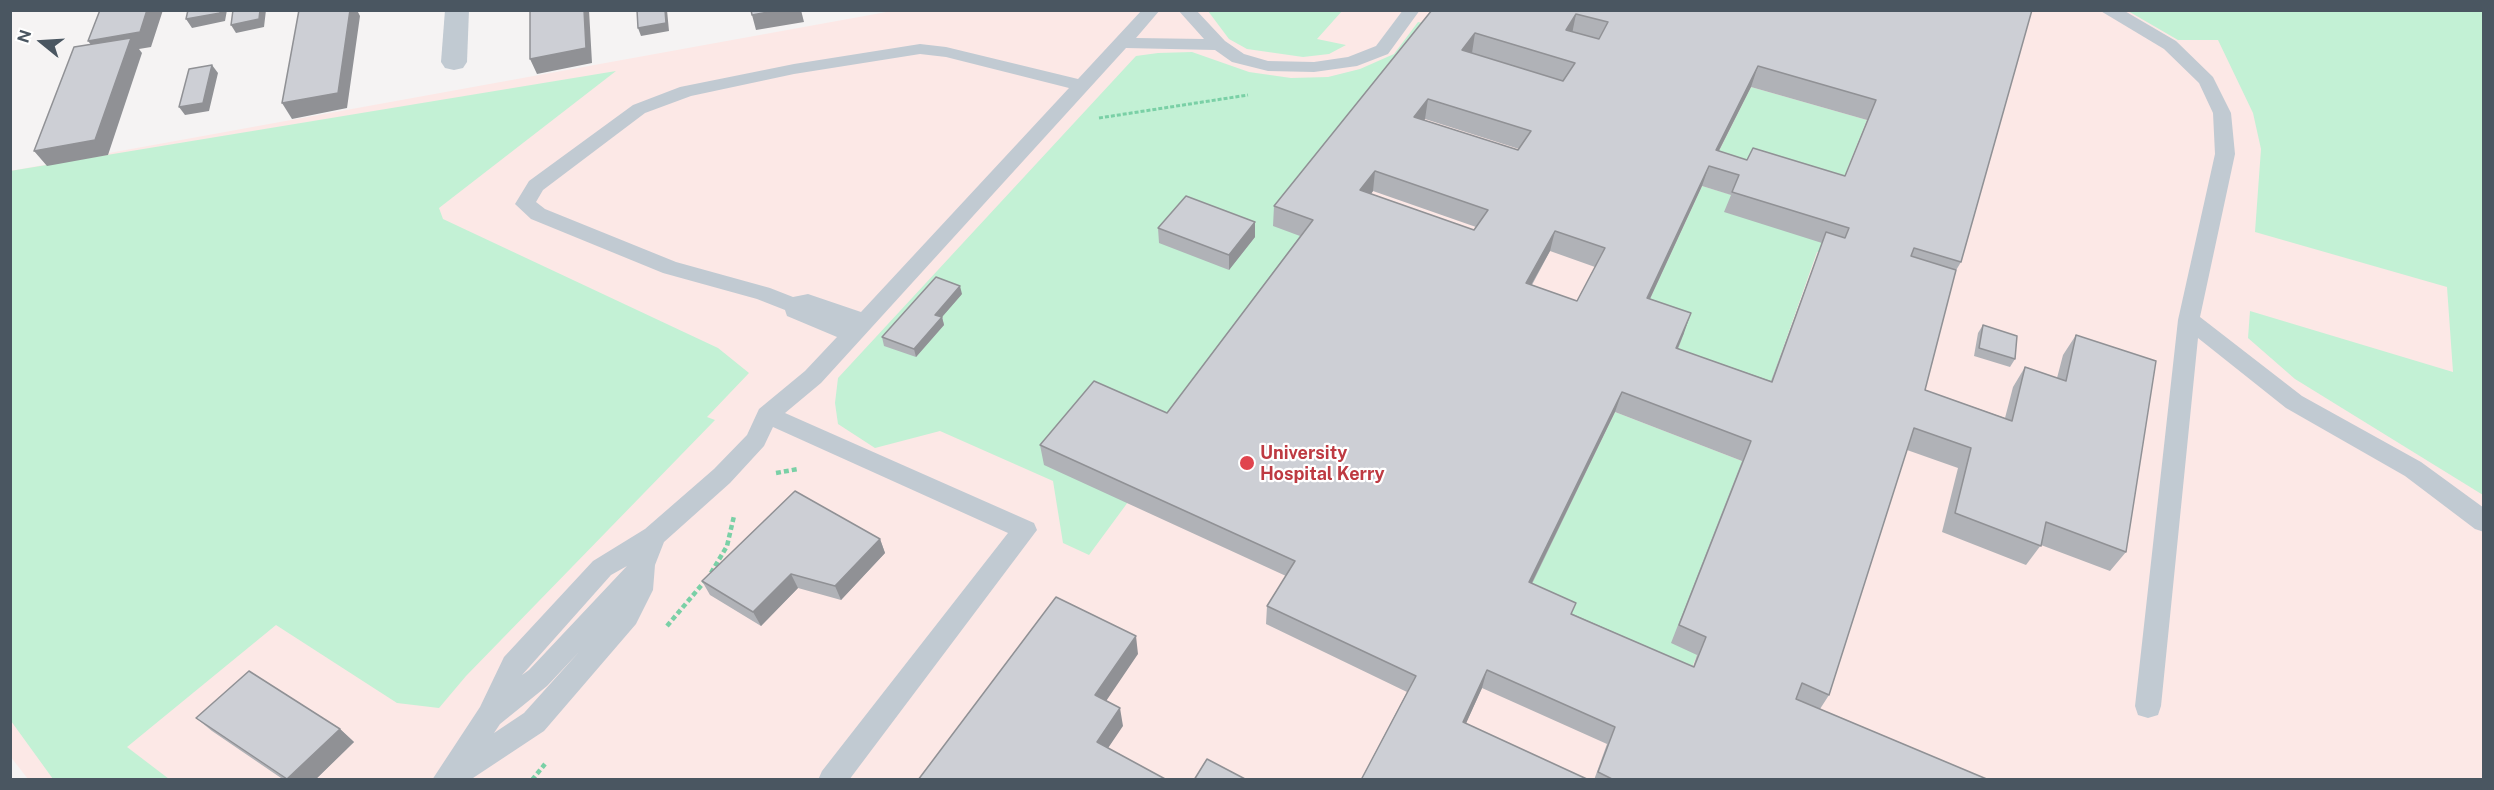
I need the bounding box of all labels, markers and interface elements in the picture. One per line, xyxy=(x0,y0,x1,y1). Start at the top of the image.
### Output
north arrow xyxy=(12,12,72,72)
text: N xyxy=(13,27,35,45)
place label: University Hospital Kerry xyxy=(1260,442,1385,484)
marker: University Hospital Kerry xyxy=(1238,454,1256,472)

